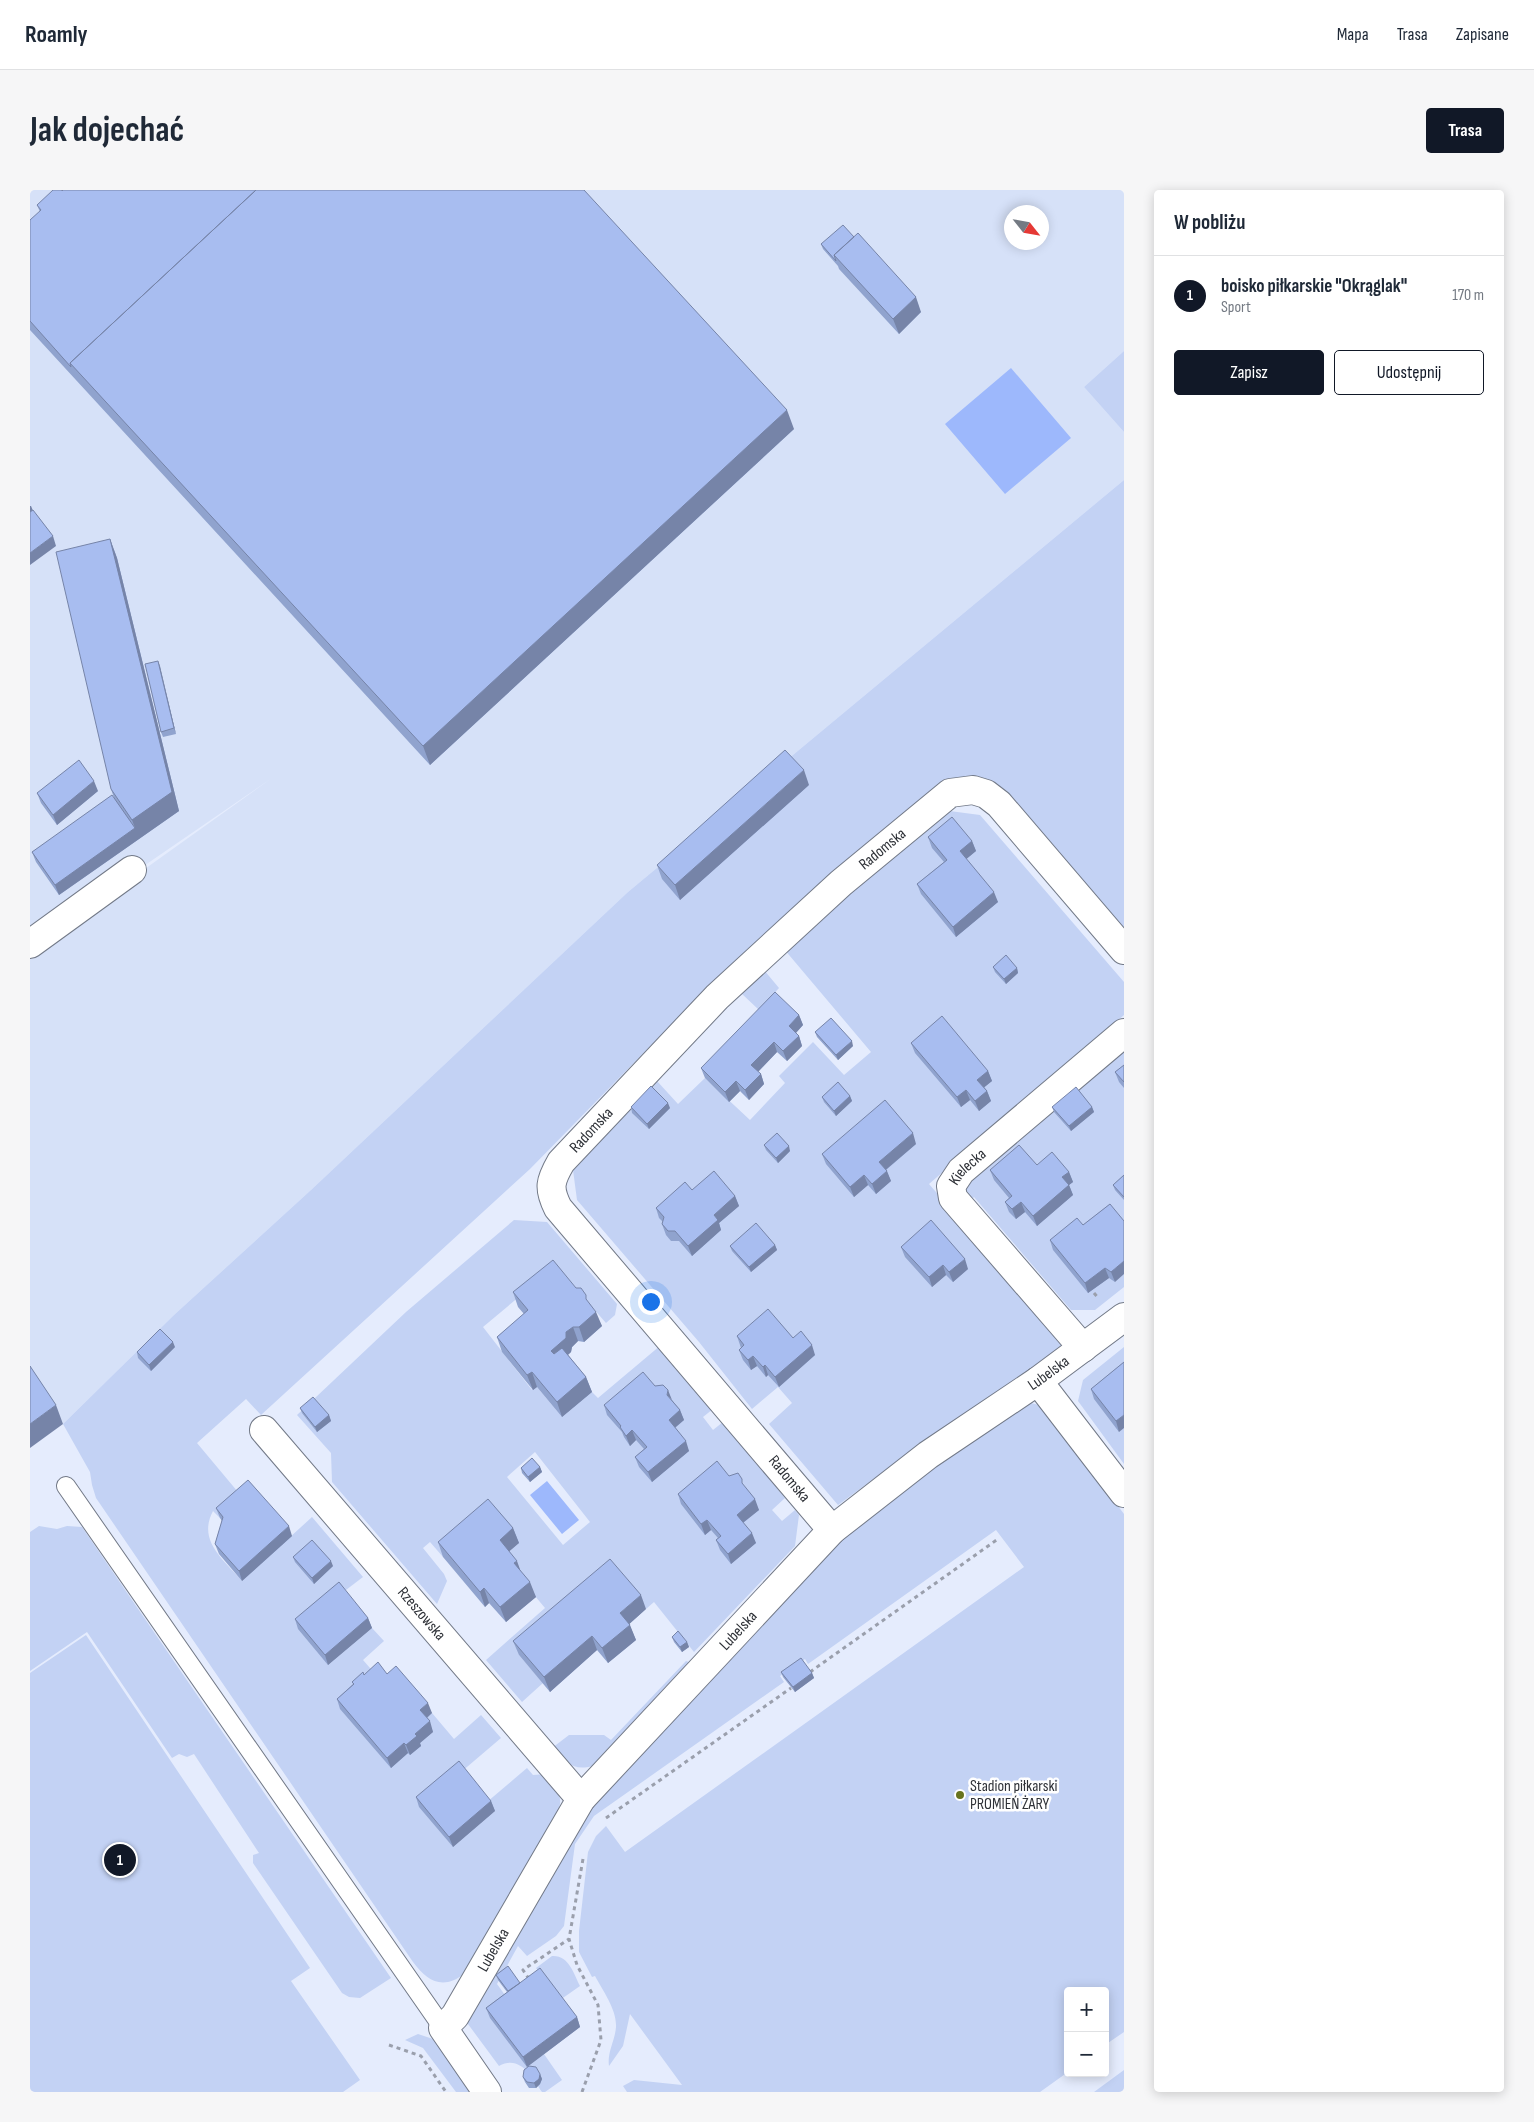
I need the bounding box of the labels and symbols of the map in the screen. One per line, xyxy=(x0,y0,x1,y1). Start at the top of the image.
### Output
north arrow xyxy=(1004,205,1049,250)
street label: Radomska xyxy=(855,824,910,874)
street label: Radomska xyxy=(565,1104,617,1157)
street label: Kielecka xyxy=(945,1145,990,1189)
your location xyxy=(638,1289,664,1315)
street label: Lubelska xyxy=(1024,1352,1073,1395)
street label: Radomska xyxy=(764,1452,814,1506)
street label: Rzeszowska xyxy=(394,1583,450,1644)
street label: Lubelska xyxy=(715,1607,761,1654)
place label: Stadion piłkarski PROMIEŃ ŻARY xyxy=(970,1777,1058,1814)
marker: Stadion piłkarski PROMIEŃ ŻARY xyxy=(954,1789,966,1801)
pin: 1 xyxy=(104,1841,136,1879)
street label: Lubelska xyxy=(473,1925,513,1975)

